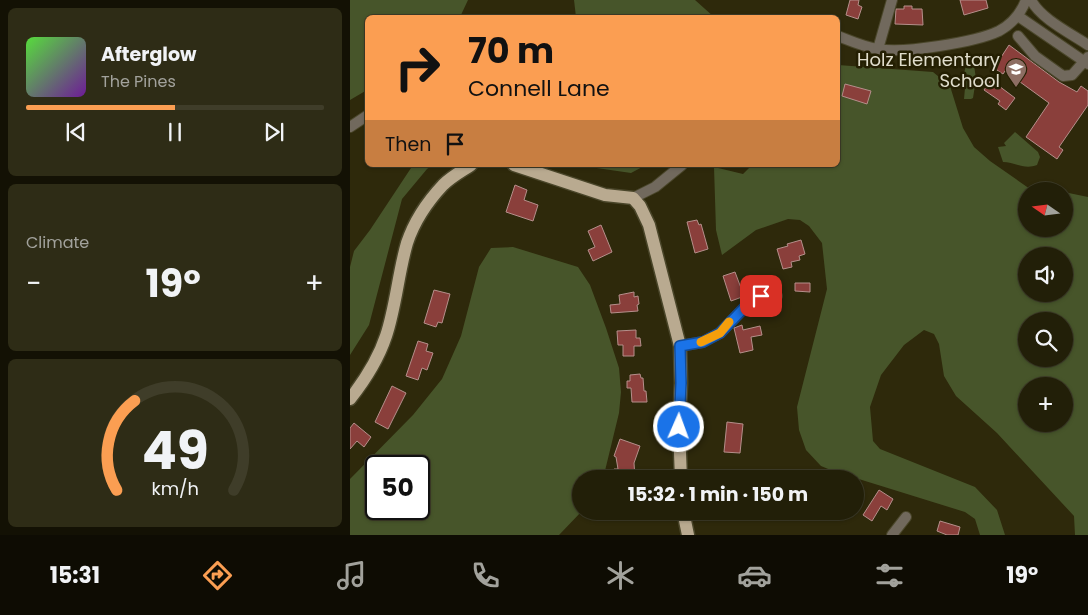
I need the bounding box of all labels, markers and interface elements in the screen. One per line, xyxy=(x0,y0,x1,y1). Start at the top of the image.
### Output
text: 70 m xyxy=(468,26,554,75)
icon: right xyxy=(385,35,450,100)
text: Afterglow xyxy=(101,41,196,68)
place label: Holz Elementary School xyxy=(857,47,1000,93)
school or university icon: Holz Elementary School xyxy=(1004,57,1028,88)
text: The Pines xyxy=(101,70,176,93)
text: Connell Lane xyxy=(468,73,610,104)
icon: previous xyxy=(62,118,90,146)
icon: pause xyxy=(161,118,189,146)
icon: next xyxy=(260,118,288,146)
icon: arrive xyxy=(441,130,469,158)
text: Then xyxy=(385,131,431,158)
north arrow xyxy=(1018,182,1072,238)
map controls xyxy=(1018,182,1073,432)
text: Climate xyxy=(26,231,89,254)
button: sound xyxy=(1018,247,1073,302)
text: 19° xyxy=(146,257,201,310)
text: − xyxy=(26,264,41,303)
text: + xyxy=(305,264,324,303)
pin xyxy=(740,275,782,317)
icon: arrive xyxy=(747,282,775,310)
button: search xyxy=(1018,312,1073,367)
button: + xyxy=(1018,377,1073,432)
position arrow xyxy=(652,400,704,452)
text: 49 xyxy=(141,414,209,487)
speed limit sign: 50 xyxy=(365,455,430,520)
text: km/h xyxy=(151,476,199,501)
text: 15:32 · 1 min · 150 m xyxy=(628,481,808,508)
icon: directions xyxy=(200,558,235,593)
icon: music xyxy=(334,558,369,593)
icon: phone xyxy=(468,558,503,593)
icon: climate xyxy=(603,558,638,593)
icon: car xyxy=(737,558,772,593)
icon: filters xyxy=(872,558,907,593)
text: 15:31 xyxy=(50,560,100,591)
text: 19° xyxy=(1006,560,1038,591)

